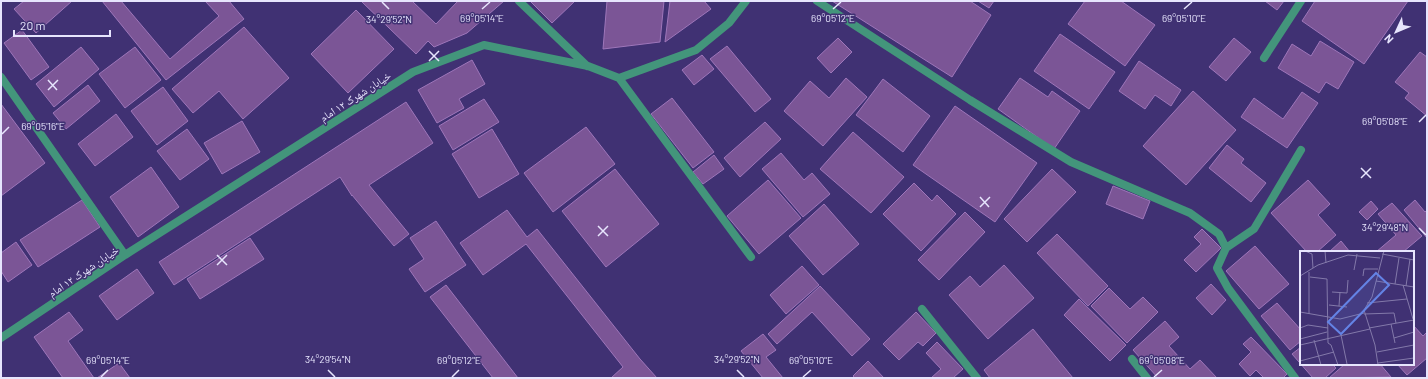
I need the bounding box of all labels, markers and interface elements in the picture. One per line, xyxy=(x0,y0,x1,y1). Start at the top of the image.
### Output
scale bar xyxy=(14,12,110,38)
text: 69°05'14"E xyxy=(460,12,504,24)
text: 69°05'12"E xyxy=(811,12,855,24)
text: 69°05'10"E xyxy=(1162,12,1206,24)
north arrow xyxy=(1376,12,1416,52)
text: 34°29'52"N xyxy=(366,13,412,25)
text: 20 m xyxy=(20,18,46,32)
text: N xyxy=(1381,32,1396,46)
street label: خیابان شهرک ۱۲ امام xyxy=(317,68,394,125)
text: 69°05'08"E xyxy=(1362,115,1408,127)
text: 69°05'16"E xyxy=(21,120,65,132)
text: 34°29'48"N xyxy=(1362,221,1408,233)
street label: خیابان شهرک ۱۲ امام xyxy=(45,243,121,300)
inset map xyxy=(1300,251,1414,365)
text: 34°29'54"N xyxy=(305,353,351,365)
text: 34°29'52"N xyxy=(714,353,760,365)
text: 69°05'14"E xyxy=(86,354,130,366)
text: 69°05'12"E xyxy=(437,354,481,366)
text: 69°05'10"E xyxy=(789,354,833,366)
text: 69°05'08"E xyxy=(1139,354,1185,366)

